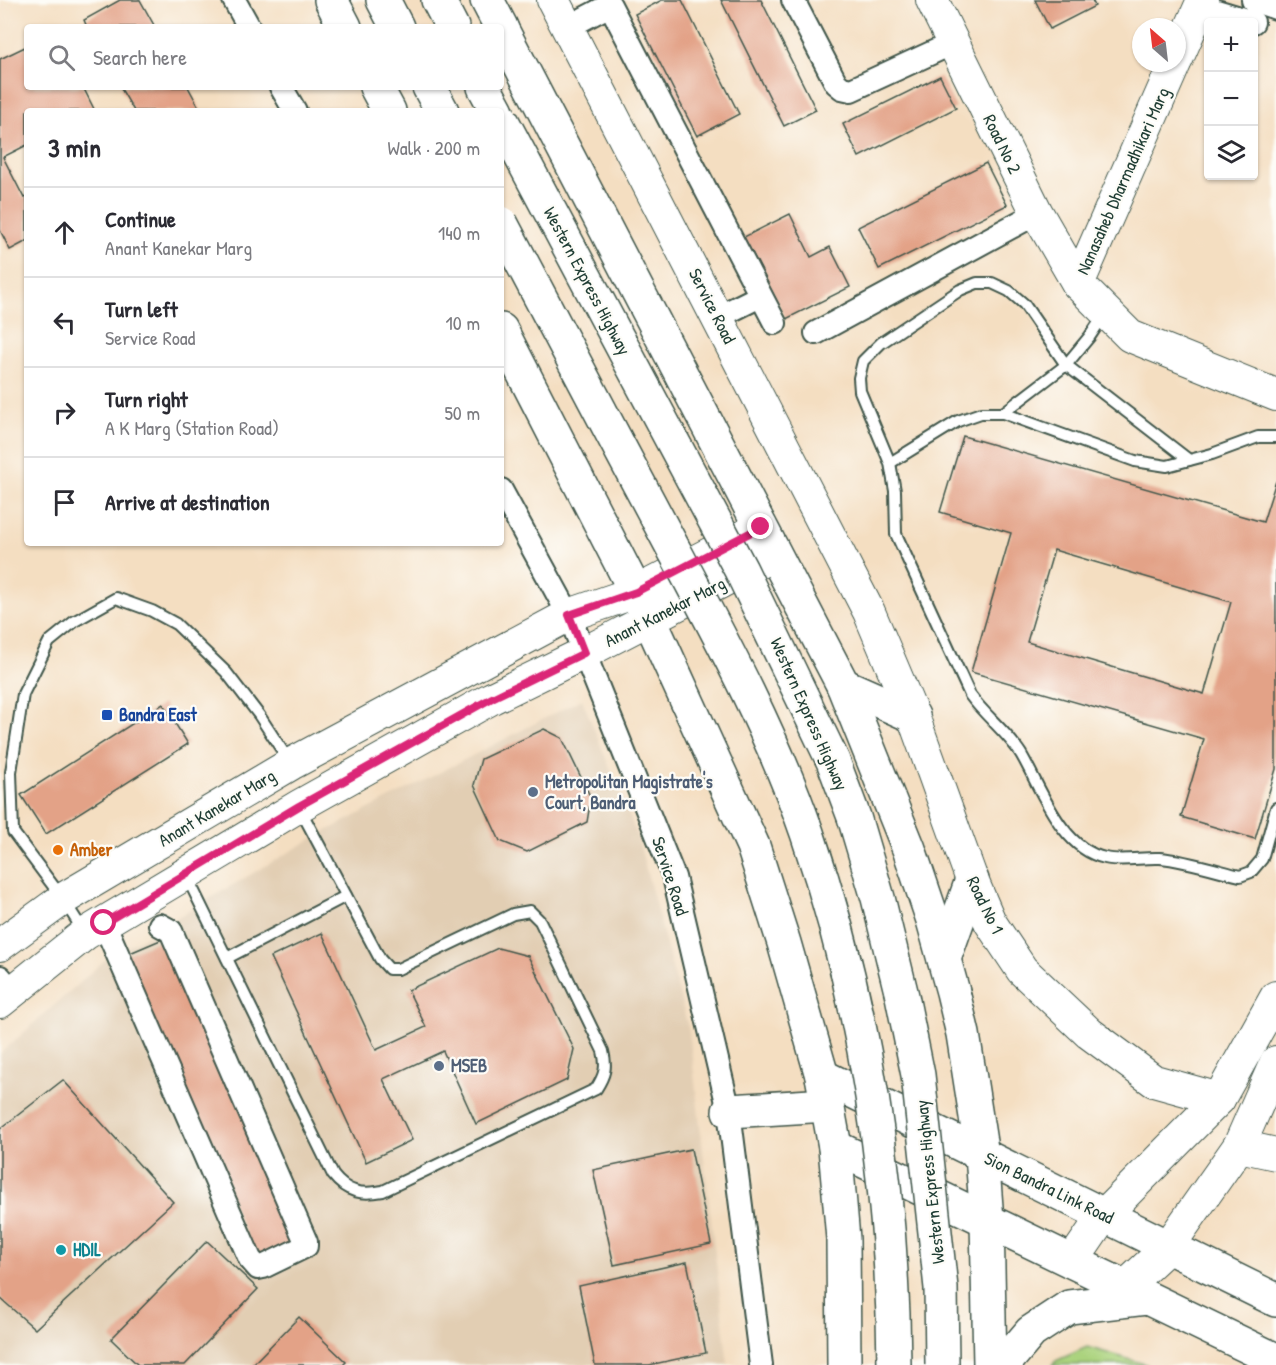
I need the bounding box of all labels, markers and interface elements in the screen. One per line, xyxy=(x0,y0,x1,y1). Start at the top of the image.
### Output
north arrow xyxy=(1132,18,1186,72)
map controls xyxy=(1204,18,1258,180)
button: + xyxy=(1204,18,1258,72)
search box xyxy=(24,24,504,90)
icon: search xyxy=(45,41,78,74)
text: Search here xyxy=(93,42,187,72)
button: − xyxy=(1204,72,1258,126)
street label: Nanasaheb Dharmadhikari Marg xyxy=(1070,83,1175,278)
street label: Road No 2 xyxy=(977,110,1028,178)
button: layers xyxy=(1204,126,1258,180)
text: 3 min xyxy=(48,130,101,165)
text: Walk · 200 m xyxy=(388,134,480,161)
street label: Western Express Highway xyxy=(538,202,637,360)
text: Continue xyxy=(105,204,176,234)
icon: ahead xyxy=(48,216,81,249)
text: 140 m xyxy=(438,219,480,246)
text: Anant Kanekar Marg xyxy=(105,234,252,261)
street label: Service Road xyxy=(683,264,742,348)
text: Turn left xyxy=(105,294,178,324)
icon: left xyxy=(48,306,81,339)
text: 10 m xyxy=(446,309,480,336)
text: Service Road xyxy=(105,324,195,351)
text: Turn right xyxy=(105,384,188,414)
icon: right xyxy=(48,396,81,429)
text: 50 m xyxy=(444,399,480,426)
text: A K Marg (Station Road) xyxy=(105,414,279,441)
icon: arrive xyxy=(48,486,81,519)
text: Arrive at destination xyxy=(105,487,270,517)
route end xyxy=(747,513,773,539)
street label: Anant Kanekar Marg xyxy=(600,570,729,653)
street label: Western Express Highway xyxy=(765,634,855,794)
place label: Bandra East xyxy=(119,702,197,727)
marker: Bandra East xyxy=(100,708,114,722)
street label: Anant Kanekar Marg xyxy=(154,763,280,852)
place label: Metropolitan Magistrate's Court, Bandra xyxy=(545,769,713,815)
marker: Metropolitan Magistrate's Court, Bandra xyxy=(526,785,540,799)
street label: Service Road xyxy=(646,833,695,918)
place label: Amber xyxy=(70,837,113,862)
marker: Amber xyxy=(51,843,65,857)
street label: Road No 1 xyxy=(961,872,1010,938)
route start xyxy=(90,909,116,935)
place label: MSEB xyxy=(451,1053,487,1078)
marker: MSEB xyxy=(432,1059,446,1073)
street label: Western Express Highway xyxy=(908,1099,951,1265)
street label: Sion Bandra Link Road xyxy=(980,1145,1118,1230)
place label: HDIL xyxy=(73,1237,101,1262)
marker: HDIL xyxy=(54,1243,68,1257)

